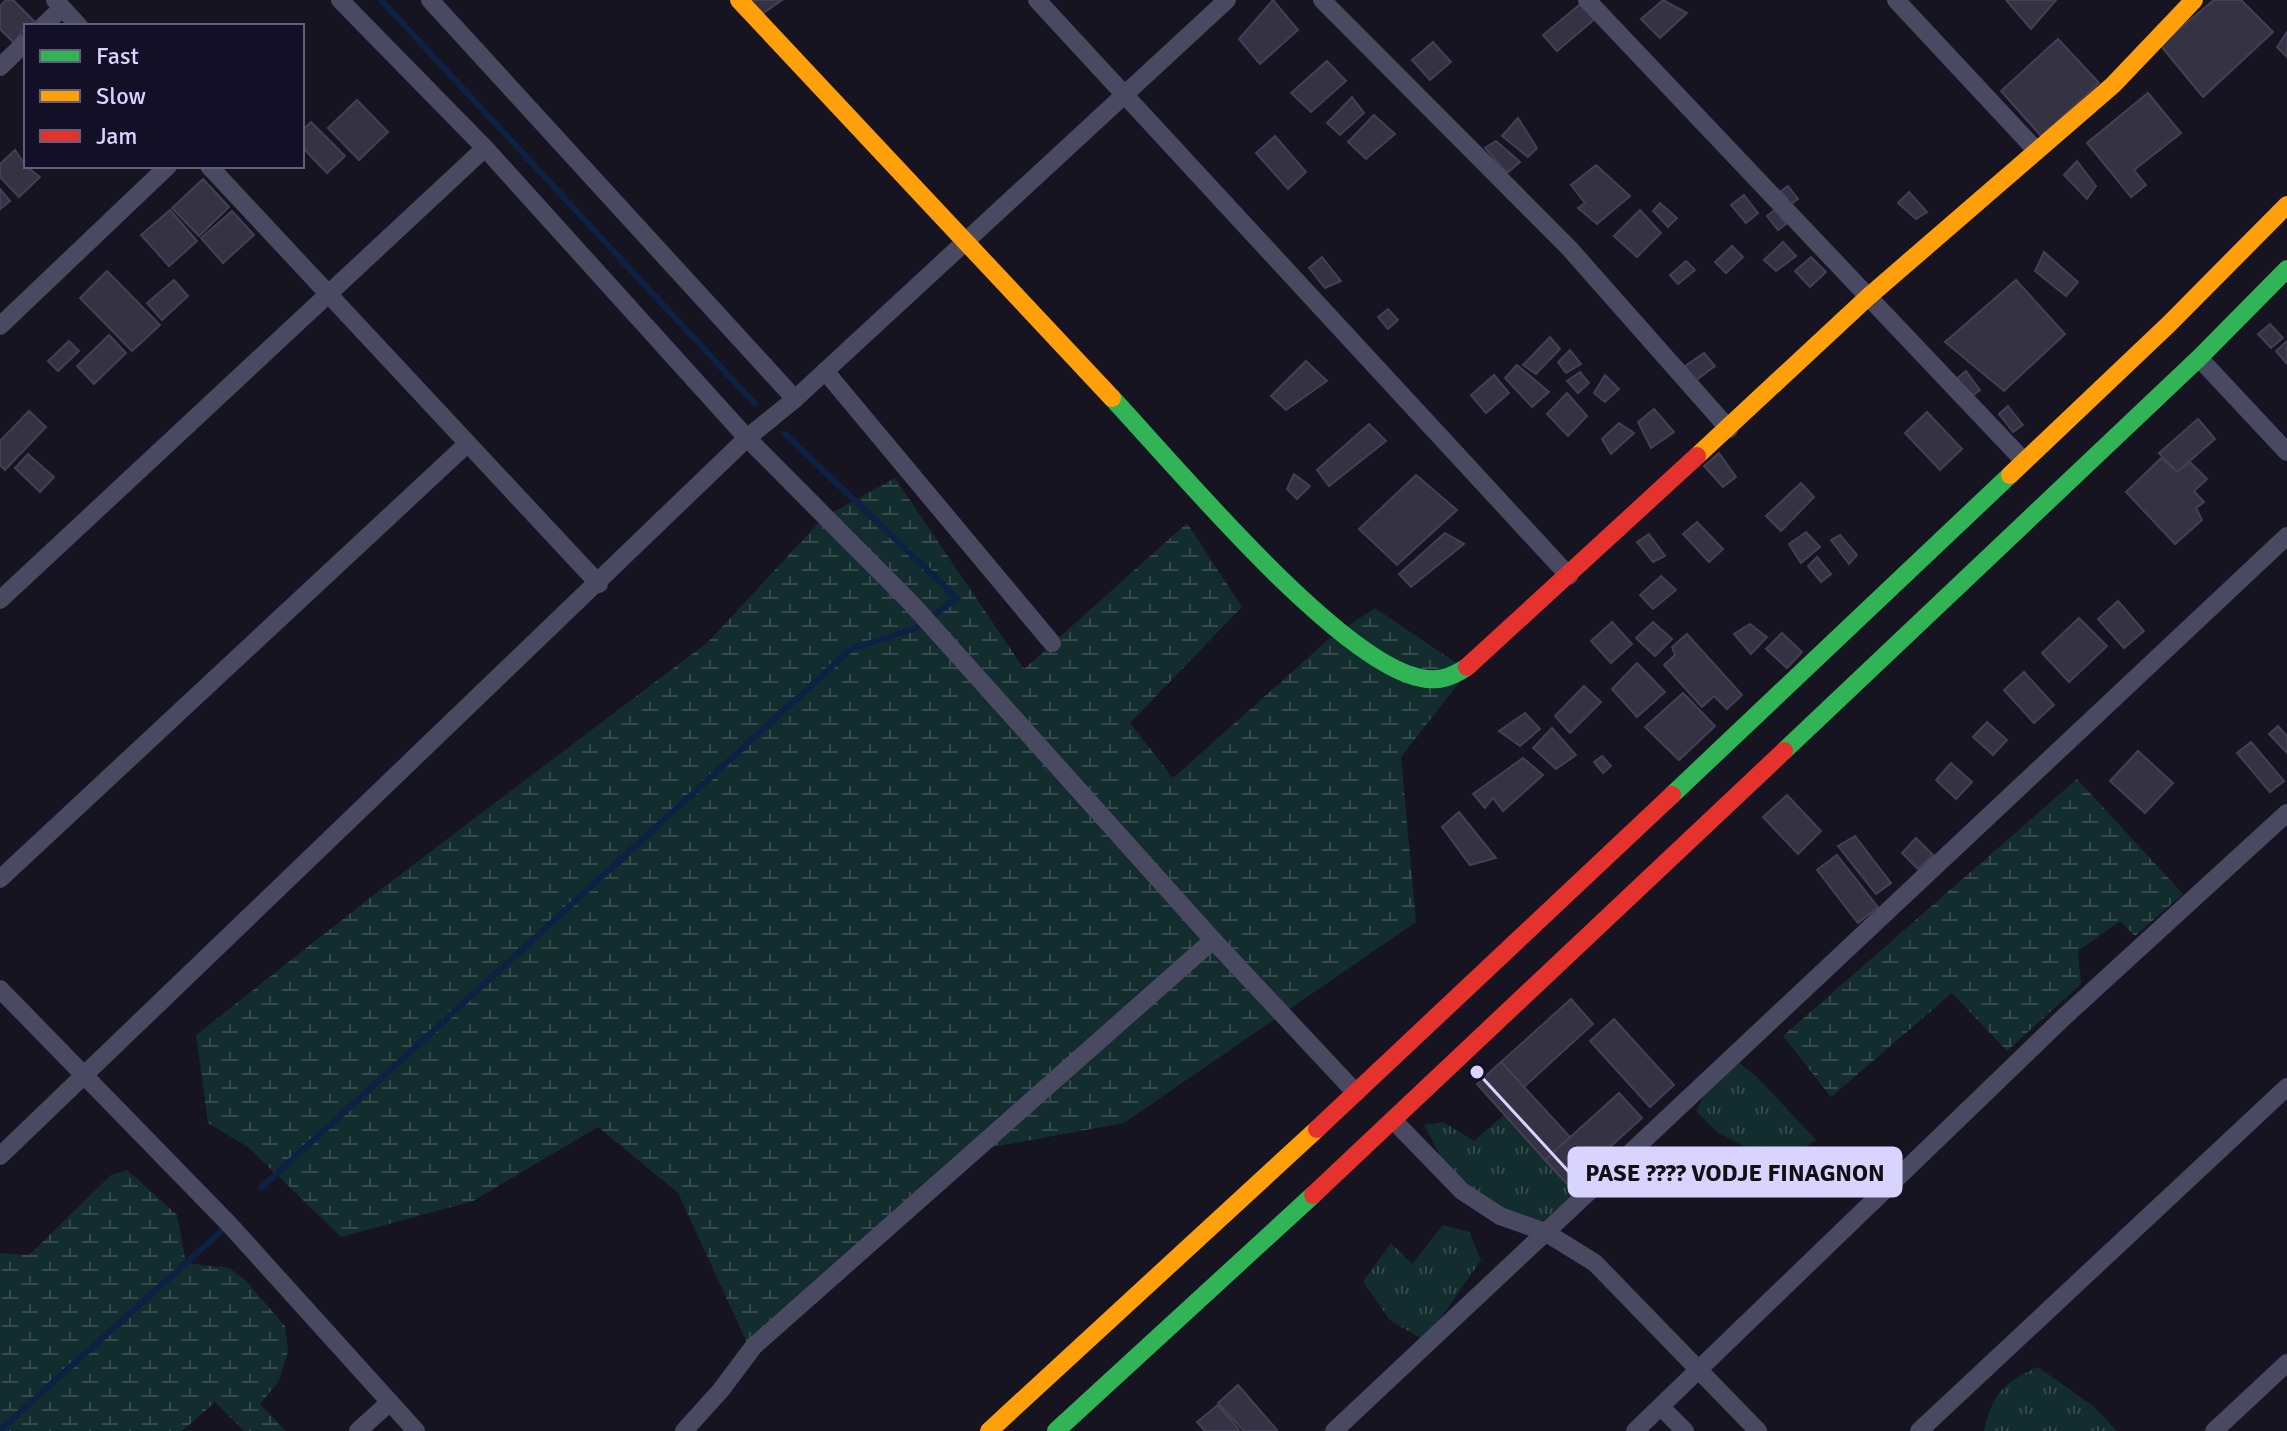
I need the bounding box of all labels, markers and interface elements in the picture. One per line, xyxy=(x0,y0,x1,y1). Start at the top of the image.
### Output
legend xyxy=(24,24,304,168)
text: Fast xyxy=(96,41,139,71)
text: Slow xyxy=(96,81,146,111)
text: Jam xyxy=(96,121,137,151)
callout: PASE ???? VODJE FINAGNON xyxy=(1569,1148,1901,1196)
text: PASE ???? VODJE FINAGNON xyxy=(1585,1158,1885,1188)

